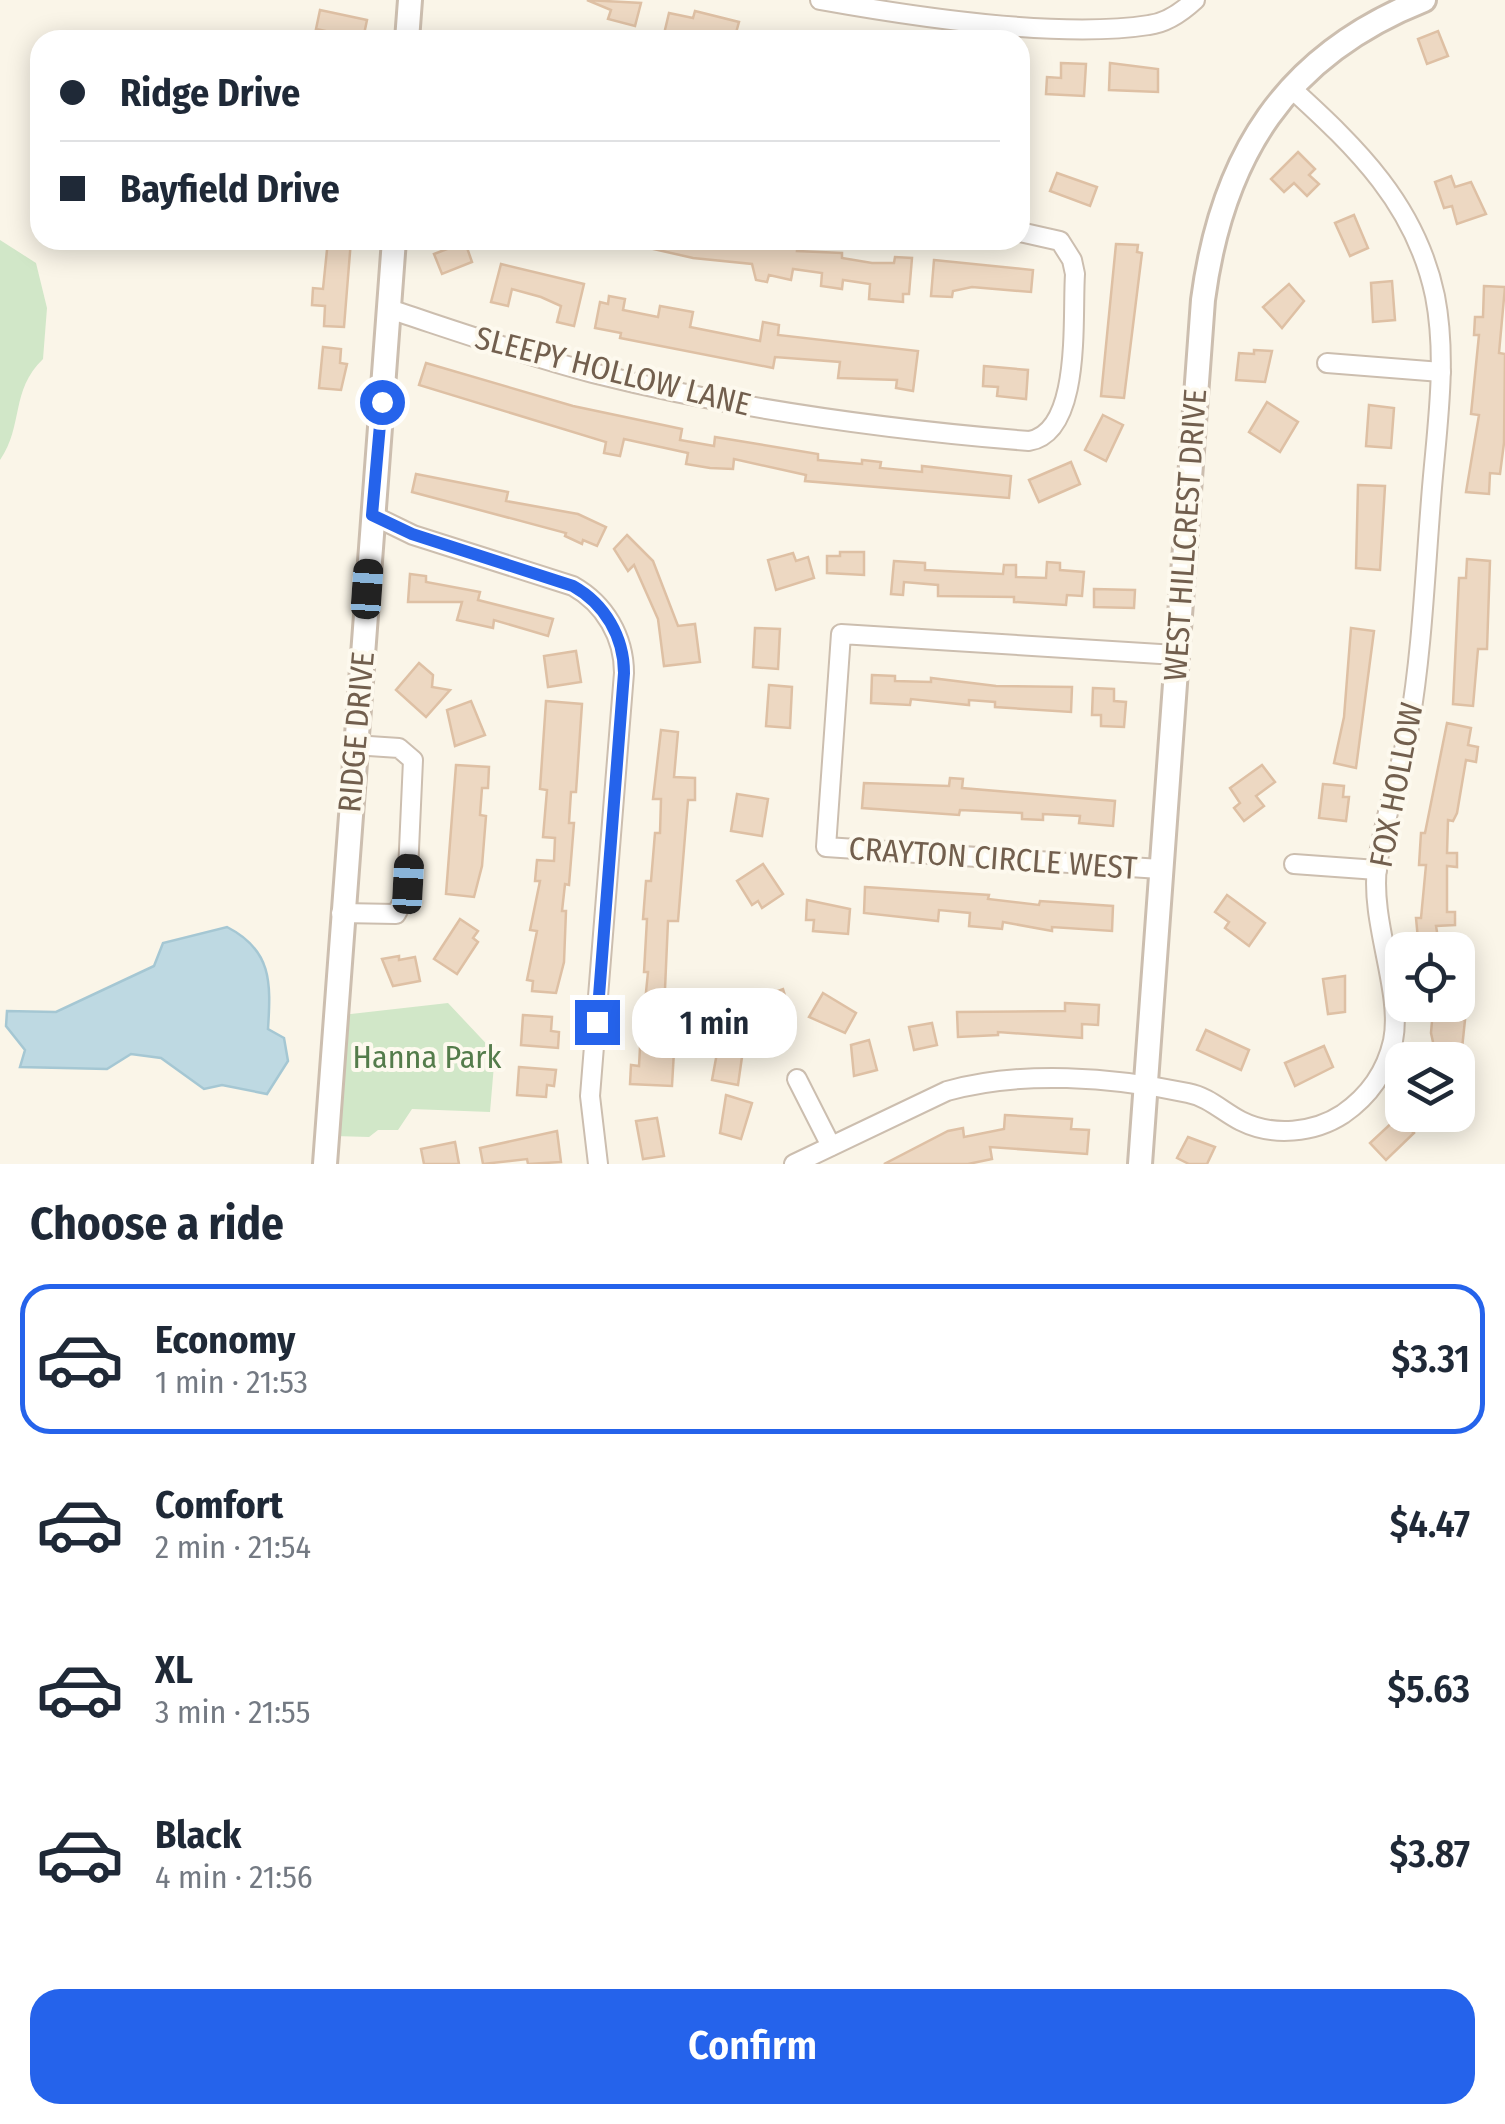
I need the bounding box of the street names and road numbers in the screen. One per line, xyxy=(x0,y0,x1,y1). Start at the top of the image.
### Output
street label: SLEEPY HOLLOW LANE xyxy=(471,318,755,424)
street label: WEST HILLCREST DRIVE xyxy=(1156,388,1214,682)
street label: RIDGE DRIVE xyxy=(330,650,382,814)
street label: FOX HOLLOW xyxy=(1361,700,1431,870)
street label: CRAYTON CIRCLE WEST xyxy=(848,829,1139,887)

